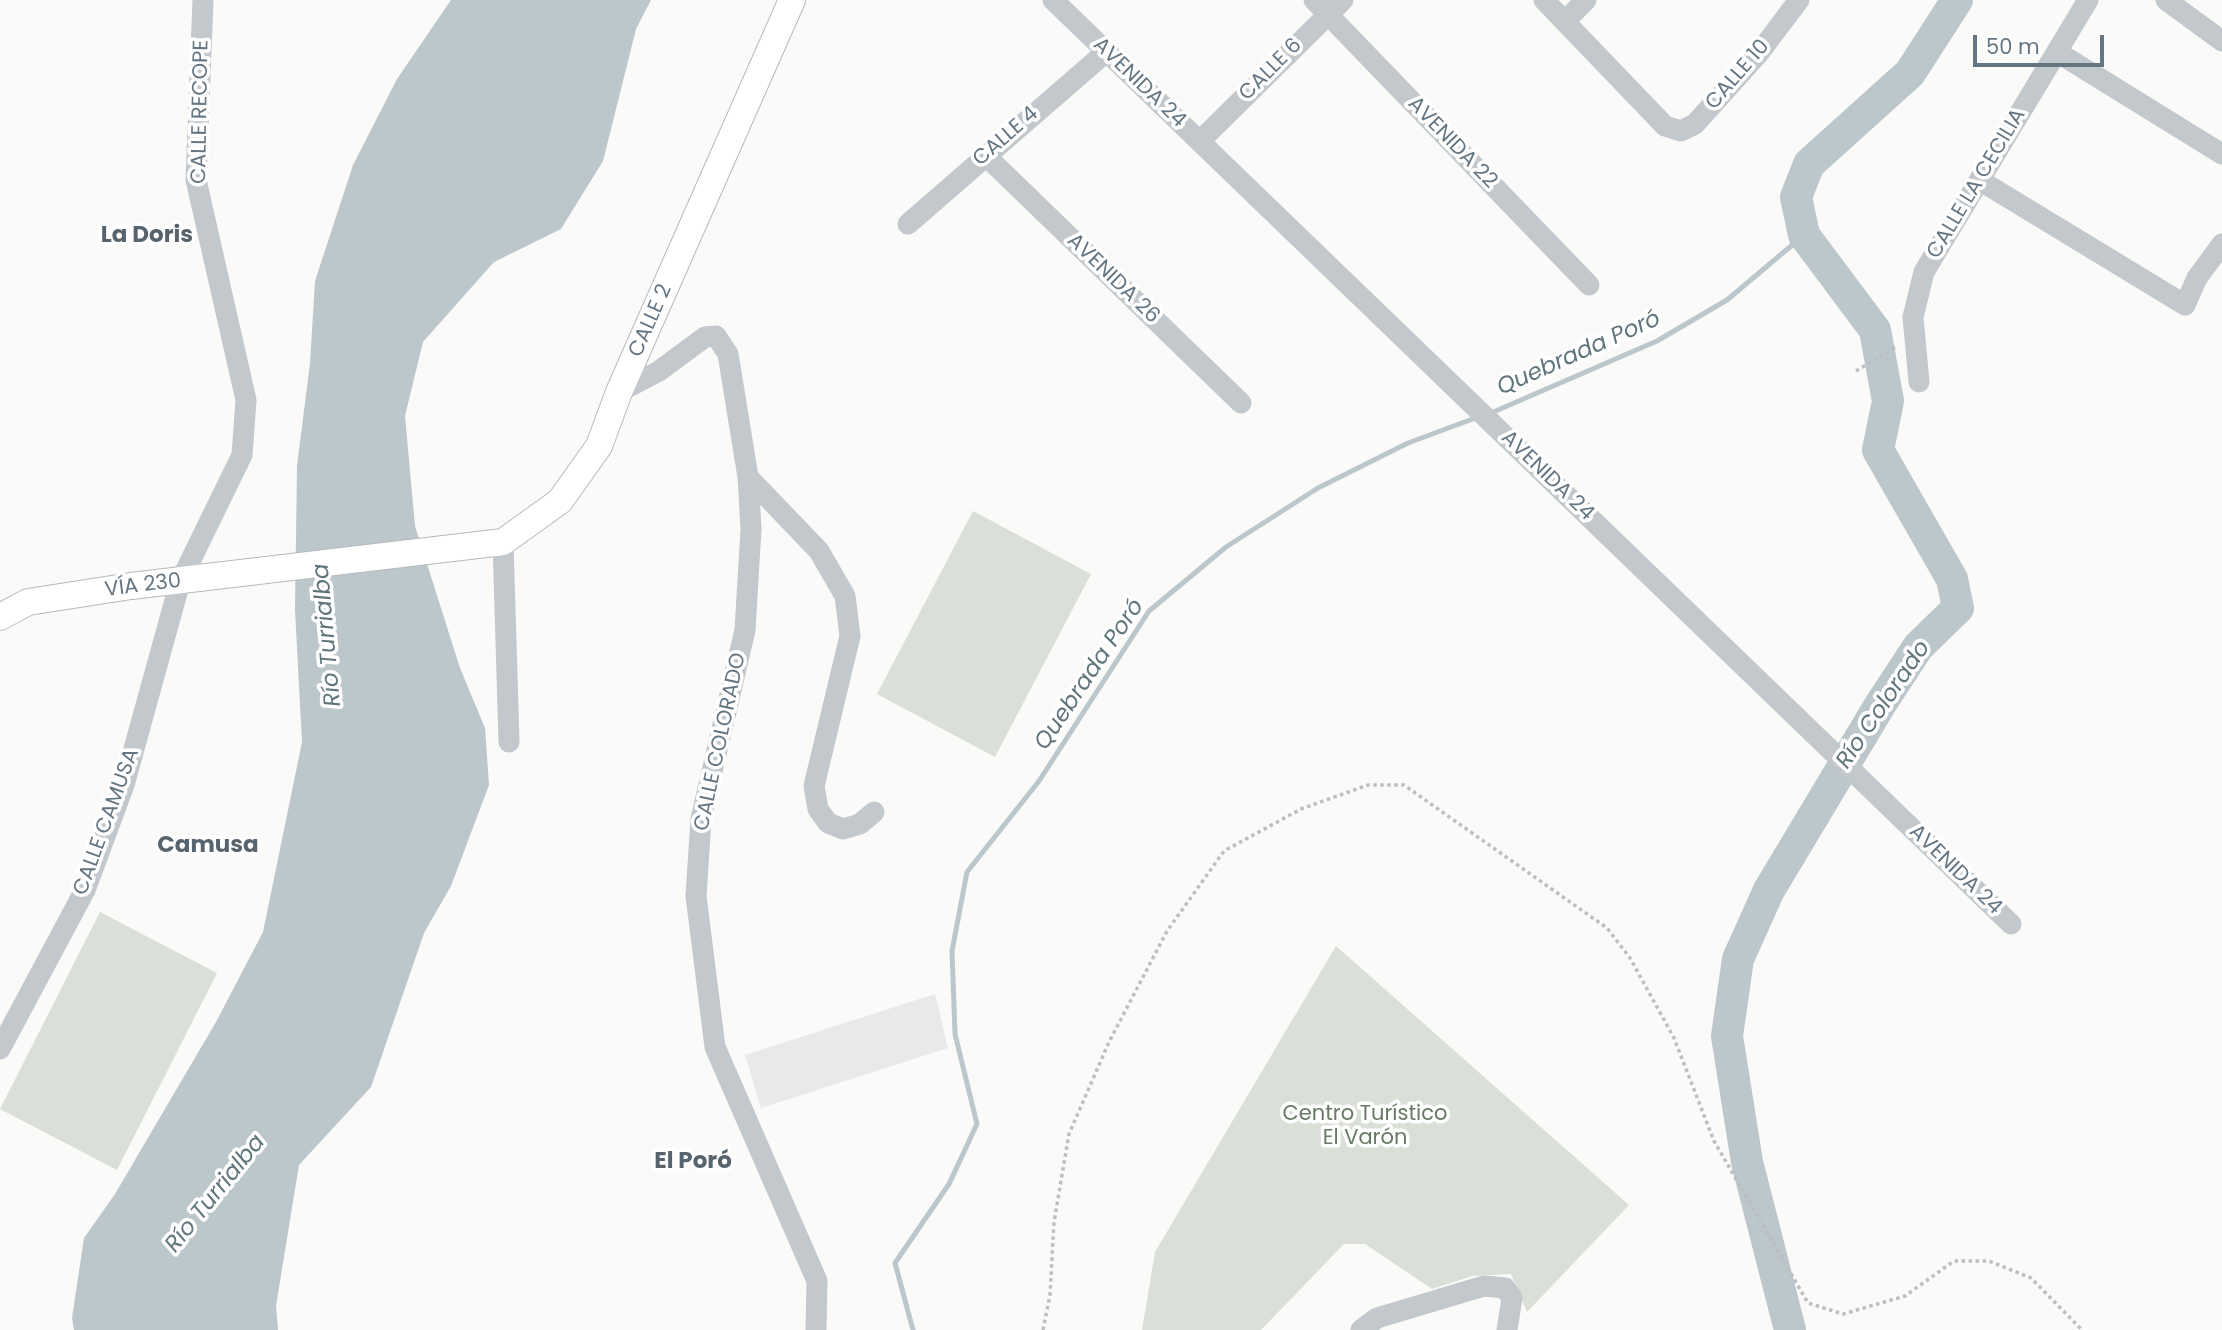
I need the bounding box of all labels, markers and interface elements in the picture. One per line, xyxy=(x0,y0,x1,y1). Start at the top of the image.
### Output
scale bar xyxy=(1977,21,2108,65)
text: 50 m xyxy=(1986,32,2040,61)
street label: AVENIDA 24 xyxy=(1087,33,1191,133)
street label: CALLE 6 xyxy=(1234,33,1308,107)
street label: CALLE 10 xyxy=(1701,35,1775,115)
street label: CALLE RECOPE xyxy=(187,40,215,184)
street label: AVENIDA 22 xyxy=(1402,92,1502,194)
street label: CALLE 4 xyxy=(968,102,1044,172)
street label: CALLE LA CECILIA xyxy=(1922,104,2032,264)
district label: La Doris xyxy=(101,222,193,250)
street label: AVENIDA 26 xyxy=(1061,229,1165,329)
street label: CALLE 2 xyxy=(624,281,678,361)
water label: Quebrada Poró xyxy=(1493,306,1665,402)
street label: AVENIDA 24 xyxy=(1495,426,1599,526)
water label: Río Turrialba xyxy=(308,562,348,708)
street label: VÍA 230 xyxy=(103,569,183,603)
water label: Quebrada Poró xyxy=(1029,594,1151,756)
water label: Río Colorado xyxy=(1831,636,1937,774)
street label: CALLE COLORADO xyxy=(690,651,752,833)
street label: CALLE CAMUSA xyxy=(69,745,145,899)
street label: AVENIDA 24 xyxy=(1903,820,2007,920)
district label: Camusa xyxy=(157,832,259,860)
park label: Centro Turístico El Varón xyxy=(1283,1102,1447,1152)
water label: Río Turrialba xyxy=(160,1130,272,1258)
district label: El Poró xyxy=(654,1148,732,1176)

